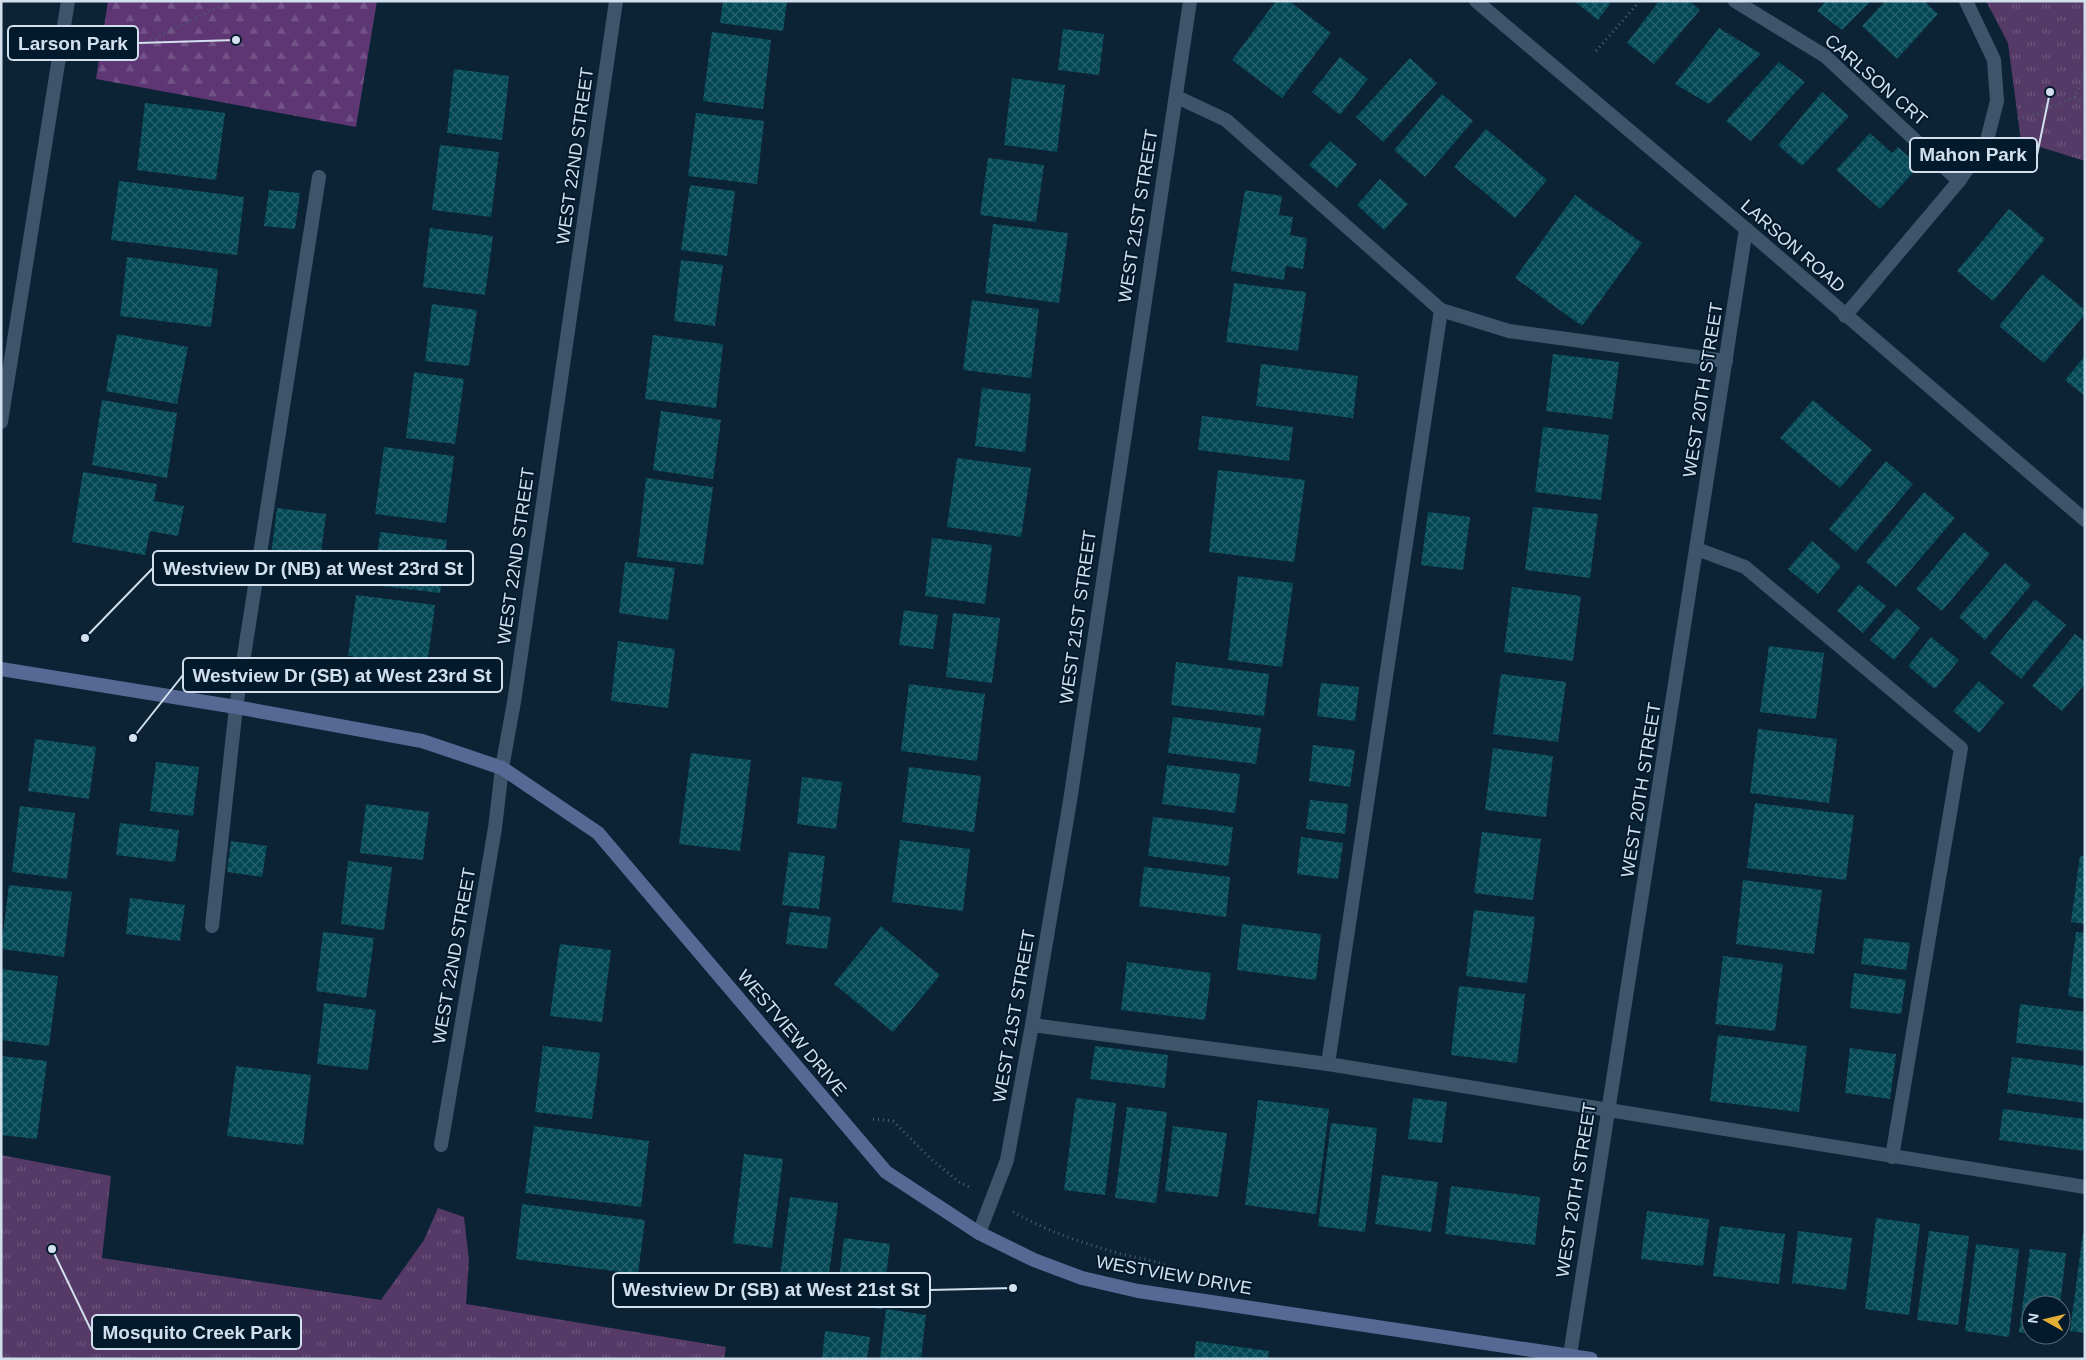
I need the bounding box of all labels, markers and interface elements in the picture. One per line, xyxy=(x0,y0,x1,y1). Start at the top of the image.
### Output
callout: Larson Park xyxy=(8,26,138,60)
street label: CARLSON CRT xyxy=(1821,30,1931,130)
text: Larson Park xyxy=(18,33,128,54)
street label: WEST 22ND STREET xyxy=(553,66,597,246)
street label: WEST 21ST STREET xyxy=(1114,128,1162,304)
callout: Mahon Park xyxy=(1910,138,2037,172)
text: Mahon Park xyxy=(1919,144,2027,165)
street label: LARSON ROAD xyxy=(1737,195,1849,297)
street label: WEST 20TH STREET xyxy=(1679,301,1727,479)
street label: WEST 22ND STREET xyxy=(494,466,538,646)
street label: WEST 21ST STREET xyxy=(1056,529,1100,705)
callout: Westview Dr (NB) at West 23rd St xyxy=(153,551,473,585)
text: Westview Dr (NB) at West 23rd St xyxy=(163,558,464,579)
callout: Westview Dr (SB) at West 23rd St xyxy=(183,658,502,692)
text: Westview Dr (SB) at West 23rd St xyxy=(192,665,492,686)
street label: WEST 20TH STREET xyxy=(1617,701,1665,879)
street label: WEST 22ND STREET xyxy=(429,866,479,1046)
street label: WEST 21ST STREET xyxy=(989,928,1039,1104)
street label: WESTVIEW DRIVE xyxy=(734,966,850,1100)
street label: WEST 20TH STREET xyxy=(1552,1101,1600,1279)
street label: WESTVIEW DRIVE xyxy=(1094,1251,1254,1299)
callout: Westview Dr (SB) at West 21st St xyxy=(613,1273,930,1307)
text: Westview Dr (SB) at West 21st St xyxy=(622,1279,920,1300)
north arrow xyxy=(2021,1295,2071,1345)
text: N xyxy=(2024,1312,2042,1324)
callout: Mosquito Creek Park xyxy=(92,1315,301,1349)
text: Mosquito Creek Park xyxy=(103,1322,292,1343)

